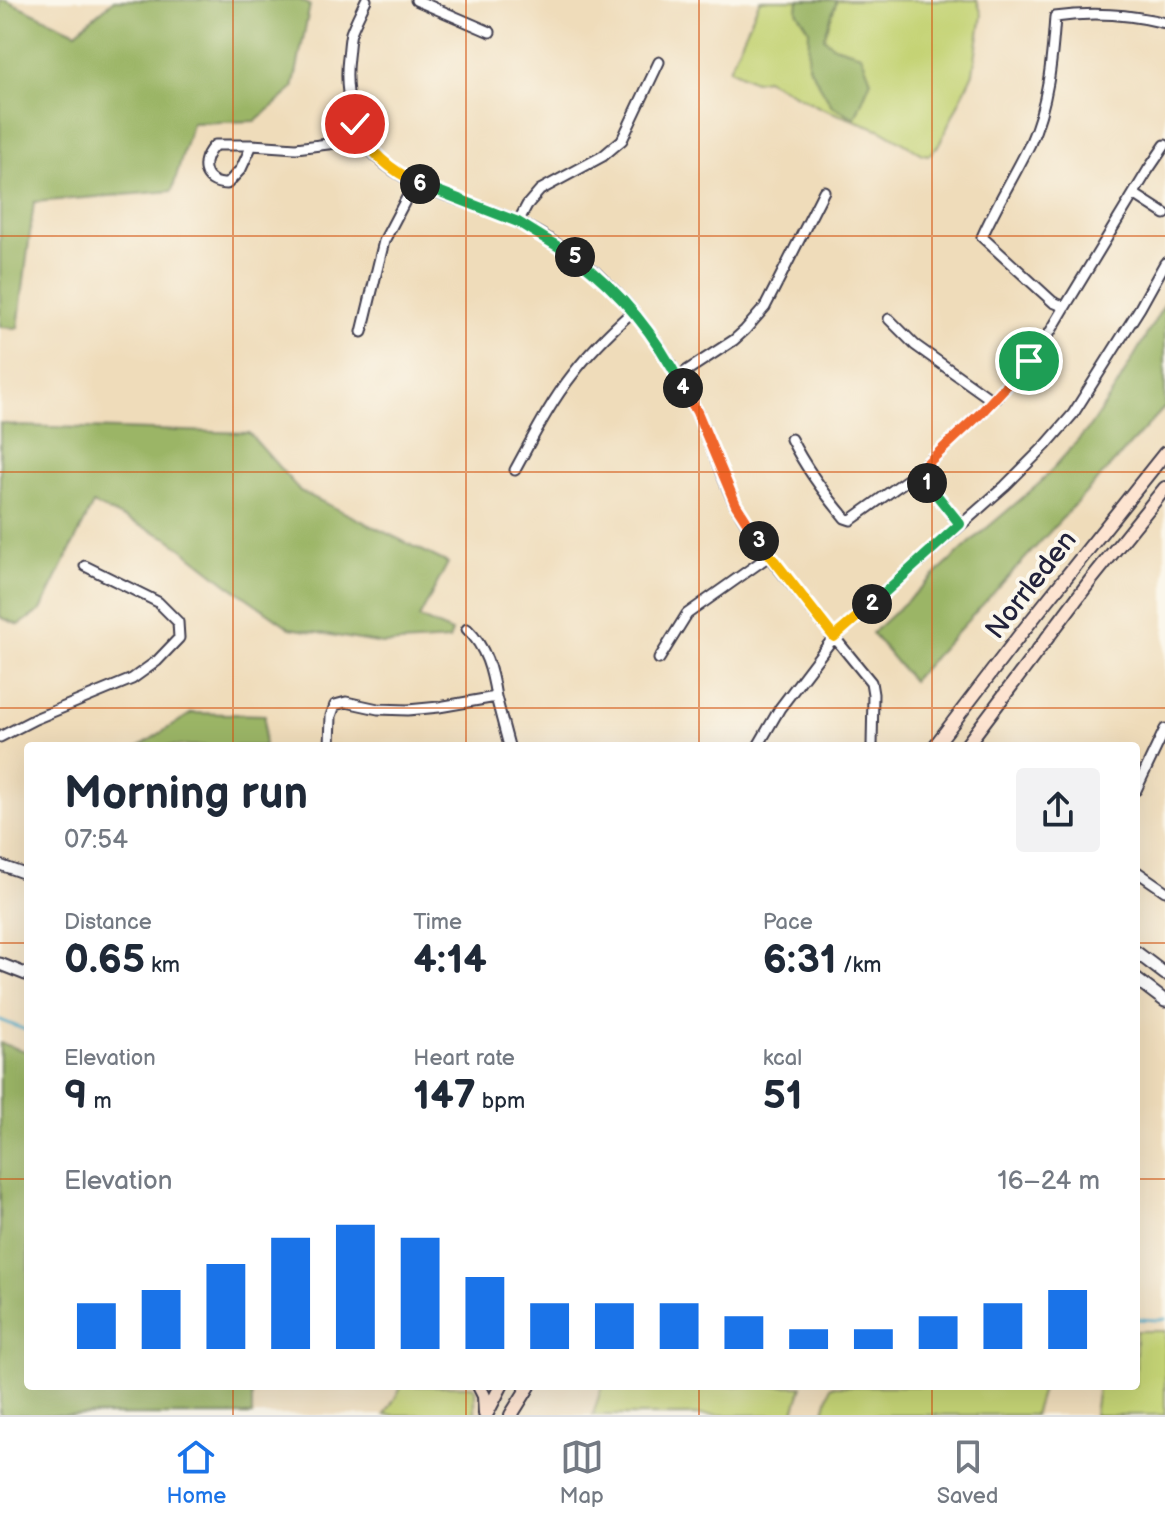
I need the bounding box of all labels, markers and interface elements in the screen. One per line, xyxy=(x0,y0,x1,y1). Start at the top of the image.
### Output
pin xyxy=(321,90,389,158)
icon: check xyxy=(333,102,377,146)
pin: 6 xyxy=(400,164,440,204)
text: 6 xyxy=(413,170,427,197)
pin: 5 xyxy=(555,237,595,277)
text: 5 xyxy=(569,243,581,270)
pin xyxy=(995,327,1063,395)
icon: arrive xyxy=(1007,339,1051,383)
pin: 4 xyxy=(663,368,703,408)
text: 4 xyxy=(677,374,689,401)
pin: 1 xyxy=(907,463,947,503)
text: 1 xyxy=(922,469,932,496)
pin: 3 xyxy=(739,521,779,561)
street label: Norrleden xyxy=(979,524,1084,646)
text: 3 xyxy=(753,527,765,554)
pin: 2 xyxy=(852,584,892,624)
text: 2 xyxy=(865,590,879,617)
text: Morning run xyxy=(64,768,308,821)
button: share xyxy=(1016,768,1100,852)
text: 07:54 xyxy=(64,825,128,856)
text: Distance xyxy=(64,909,152,936)
text: Time xyxy=(413,909,462,936)
text: Pace xyxy=(763,909,813,936)
text: 0.65 xyxy=(64,936,145,984)
text: 4:14 xyxy=(413,936,487,984)
text: 6:31 xyxy=(763,936,837,984)
text: km xyxy=(145,952,180,979)
text: /km xyxy=(837,952,882,979)
text: Elevation xyxy=(64,1045,156,1072)
text: Heart rate xyxy=(413,1045,515,1072)
text: kcal xyxy=(763,1045,802,1072)
text: 9 xyxy=(64,1072,87,1120)
text: 147 xyxy=(413,1072,476,1120)
text: 51 xyxy=(763,1072,803,1120)
text: m xyxy=(87,1088,112,1115)
text: bpm xyxy=(476,1088,525,1115)
text: Elevation xyxy=(64,1166,172,1197)
text: 16–24 m xyxy=(998,1166,1100,1197)
tab: Home xyxy=(167,1435,226,1510)
tab: Map xyxy=(559,1435,604,1510)
tab: Saved xyxy=(937,1435,998,1510)

